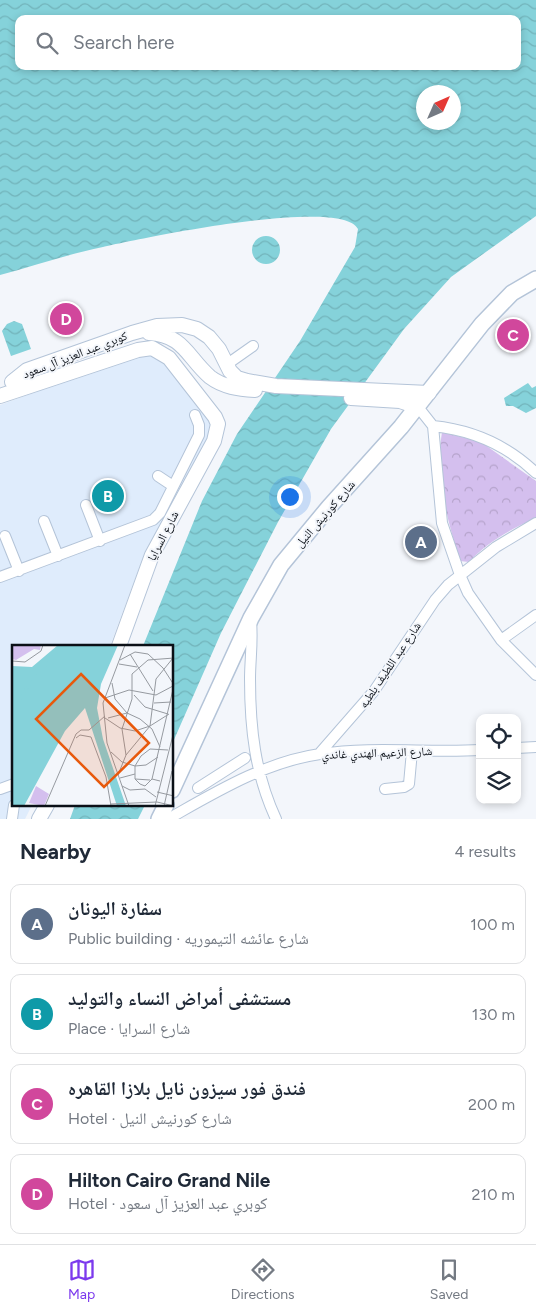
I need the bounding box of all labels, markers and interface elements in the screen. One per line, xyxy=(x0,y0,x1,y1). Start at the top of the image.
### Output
search box xyxy=(15,15,521,70)
icon: search xyxy=(33,29,61,57)
text: Search here xyxy=(73,31,175,54)
north arrow xyxy=(416,85,461,130)
pin: D xyxy=(50,300,82,338)
pin: C xyxy=(497,316,529,354)
street label: كوبري عبد العزيز آل سعود xyxy=(21,329,130,384)
pin: B xyxy=(92,477,124,515)
street label: شارع كورنيش النيل xyxy=(292,478,359,551)
your location xyxy=(277,484,303,510)
street label: شارع السرايا xyxy=(145,509,182,564)
pin: A xyxy=(405,523,437,561)
street label: شارع عبد اللطيف بلطيه xyxy=(356,619,425,711)
inset map xyxy=(12,645,174,806)
map controls xyxy=(476,714,521,804)
button: locate xyxy=(476,714,521,759)
street label: شارع الزعيم الهندي غاندي xyxy=(321,744,433,765)
button: layers xyxy=(476,759,521,804)
text: Nearby xyxy=(20,839,91,864)
text: 4 results xyxy=(455,842,516,861)
text: سفارة اليونان xyxy=(68,897,162,920)
text: A xyxy=(31,915,43,934)
text: 100 m xyxy=(470,915,515,934)
text: Public building · شارع عائشه التيموريه xyxy=(68,929,309,948)
text: مستشفى أمراض النساء والتوليد xyxy=(68,987,291,1010)
text: B xyxy=(32,1005,42,1024)
text: 130 m xyxy=(472,1005,515,1024)
text: Place · شارع السرايا xyxy=(68,1019,190,1038)
text: فندق فور سيزون نايل بلازا القاهره xyxy=(68,1077,306,1100)
text: C xyxy=(31,1095,43,1114)
text: 200 m xyxy=(468,1095,515,1114)
text: Hotel · شارع كورنيش النيل xyxy=(68,1109,232,1128)
text: Hilton Cairo Grand Nile xyxy=(68,1169,270,1192)
text: D xyxy=(31,1185,43,1204)
text: 210 m xyxy=(472,1185,515,1204)
text: Hotel · كوبري عبد العزيز آل سعود xyxy=(68,1194,267,1213)
tab: Map xyxy=(68,1256,96,1303)
tab: Directions xyxy=(231,1256,295,1303)
tab: Saved xyxy=(430,1256,468,1303)

